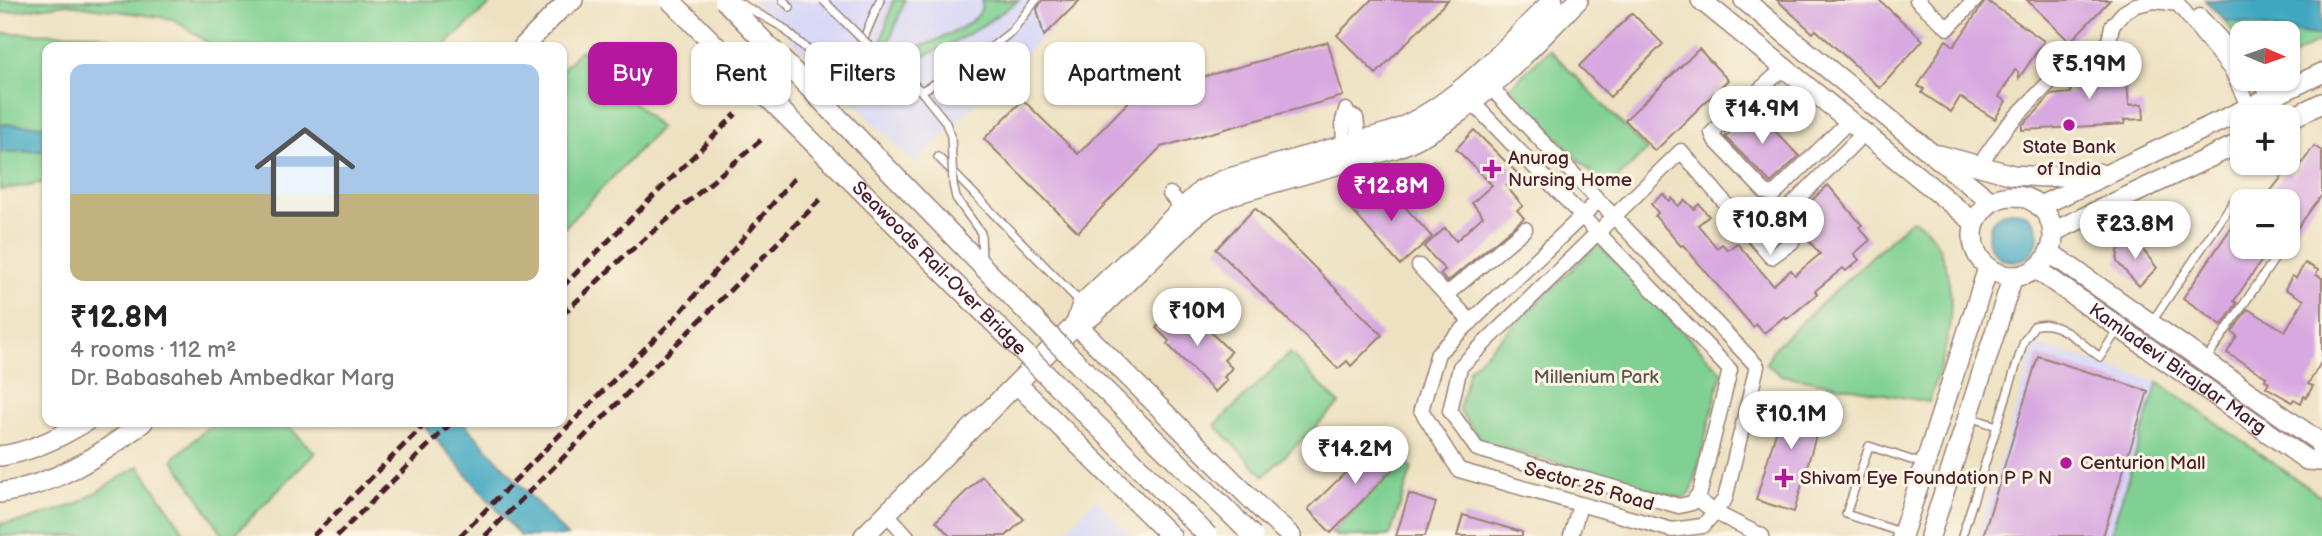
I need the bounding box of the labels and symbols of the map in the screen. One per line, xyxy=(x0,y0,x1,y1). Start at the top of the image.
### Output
north arrow xyxy=(2230,21,2300,91)
pin: ₹5.19M xyxy=(2032,42,2146,101)
pin: ₹14.9M xyxy=(1705,86,1819,146)
marker: State Bank of India xyxy=(2061,117,2077,133)
place label: State Bank of India xyxy=(2023,136,2116,181)
place label: Anurag Nursing Home xyxy=(1508,147,1632,192)
marker: Anurag Nursing Home xyxy=(1482,159,1502,179)
pin: ₹12.8M xyxy=(1334,164,1448,223)
street label: Seawoods Rail-Over Bridge xyxy=(847,176,1031,360)
pin: ₹10.8M xyxy=(1713,198,1827,257)
pin: ₹23.8M xyxy=(2078,202,2192,261)
pin: ₹10M xyxy=(1156,288,1238,348)
street label: Kamladevi Birajdar Marg xyxy=(2084,298,2271,439)
park label: Millenium Park xyxy=(1533,366,1659,389)
pin: ₹10.1M xyxy=(1734,392,1848,451)
pin: ₹14.2M xyxy=(1298,426,1412,486)
place label: Centurion Mall xyxy=(2080,452,2205,475)
marker: Centurion Mall xyxy=(2058,455,2074,471)
street label: Sector 25 Road xyxy=(1521,457,1657,517)
place label: Shivam Eye Foundation P P N xyxy=(1800,467,2052,490)
marker: Shivam Eye Foundation P P N xyxy=(1774,468,1794,488)

